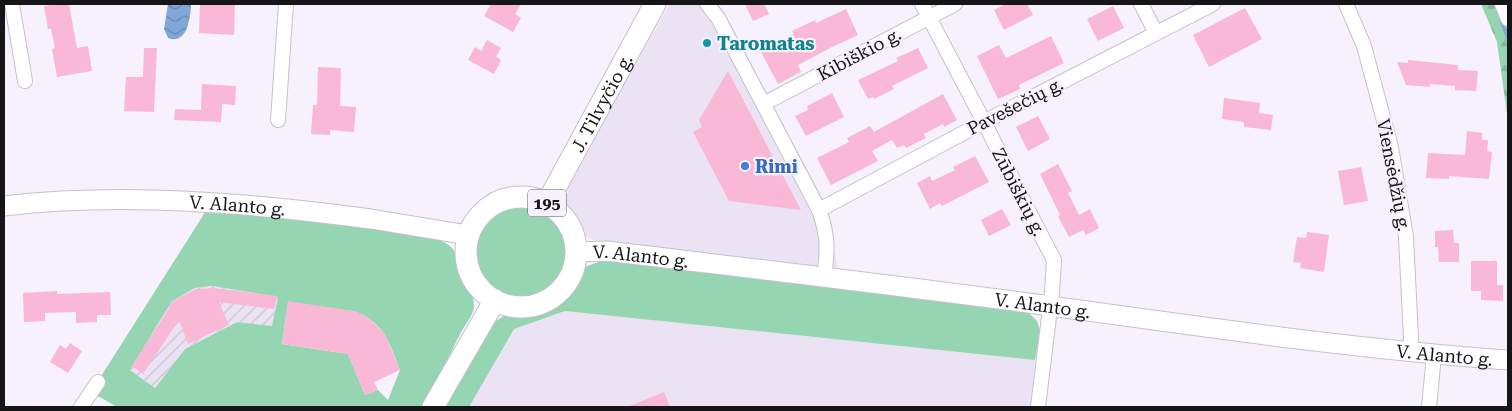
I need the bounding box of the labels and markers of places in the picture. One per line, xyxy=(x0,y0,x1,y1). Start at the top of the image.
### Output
place label: Taromatas xyxy=(717,33,815,54)
marker: Taromatas xyxy=(701,37,713,49)
place label: Rimi xyxy=(755,156,798,177)
marker: Rimi xyxy=(739,160,751,172)

